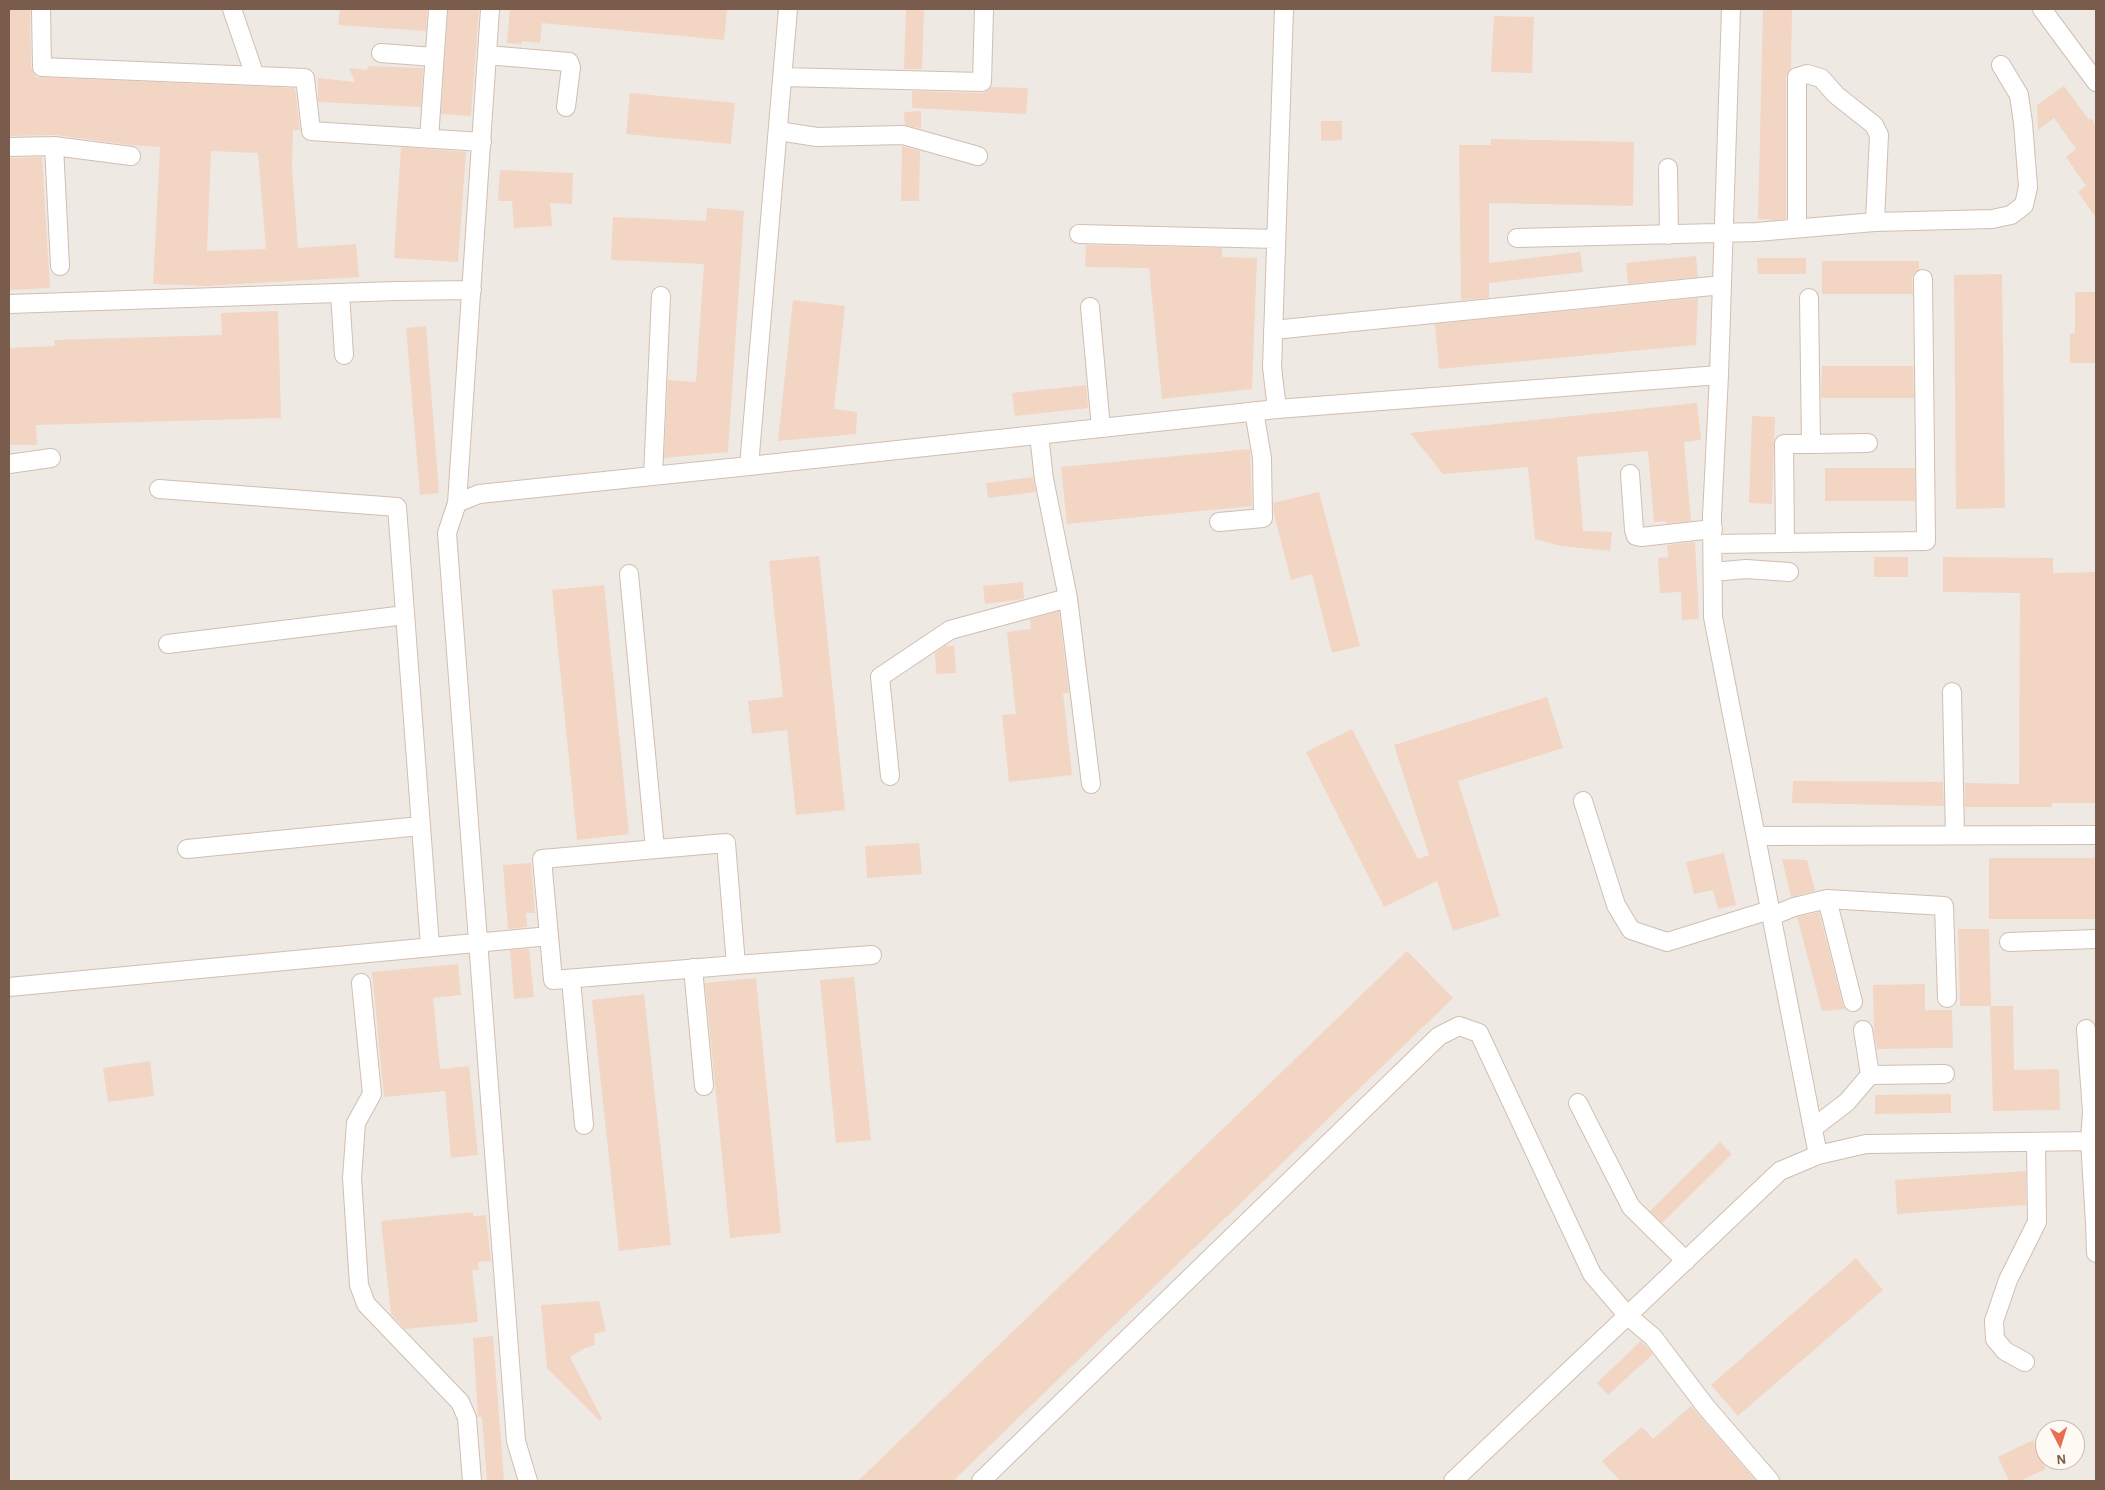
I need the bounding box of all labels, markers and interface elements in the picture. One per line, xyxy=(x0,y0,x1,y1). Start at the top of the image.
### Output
north arrow xyxy=(2035,1420,2085,1470)
text: N xyxy=(2056,1452,2067,1466)

